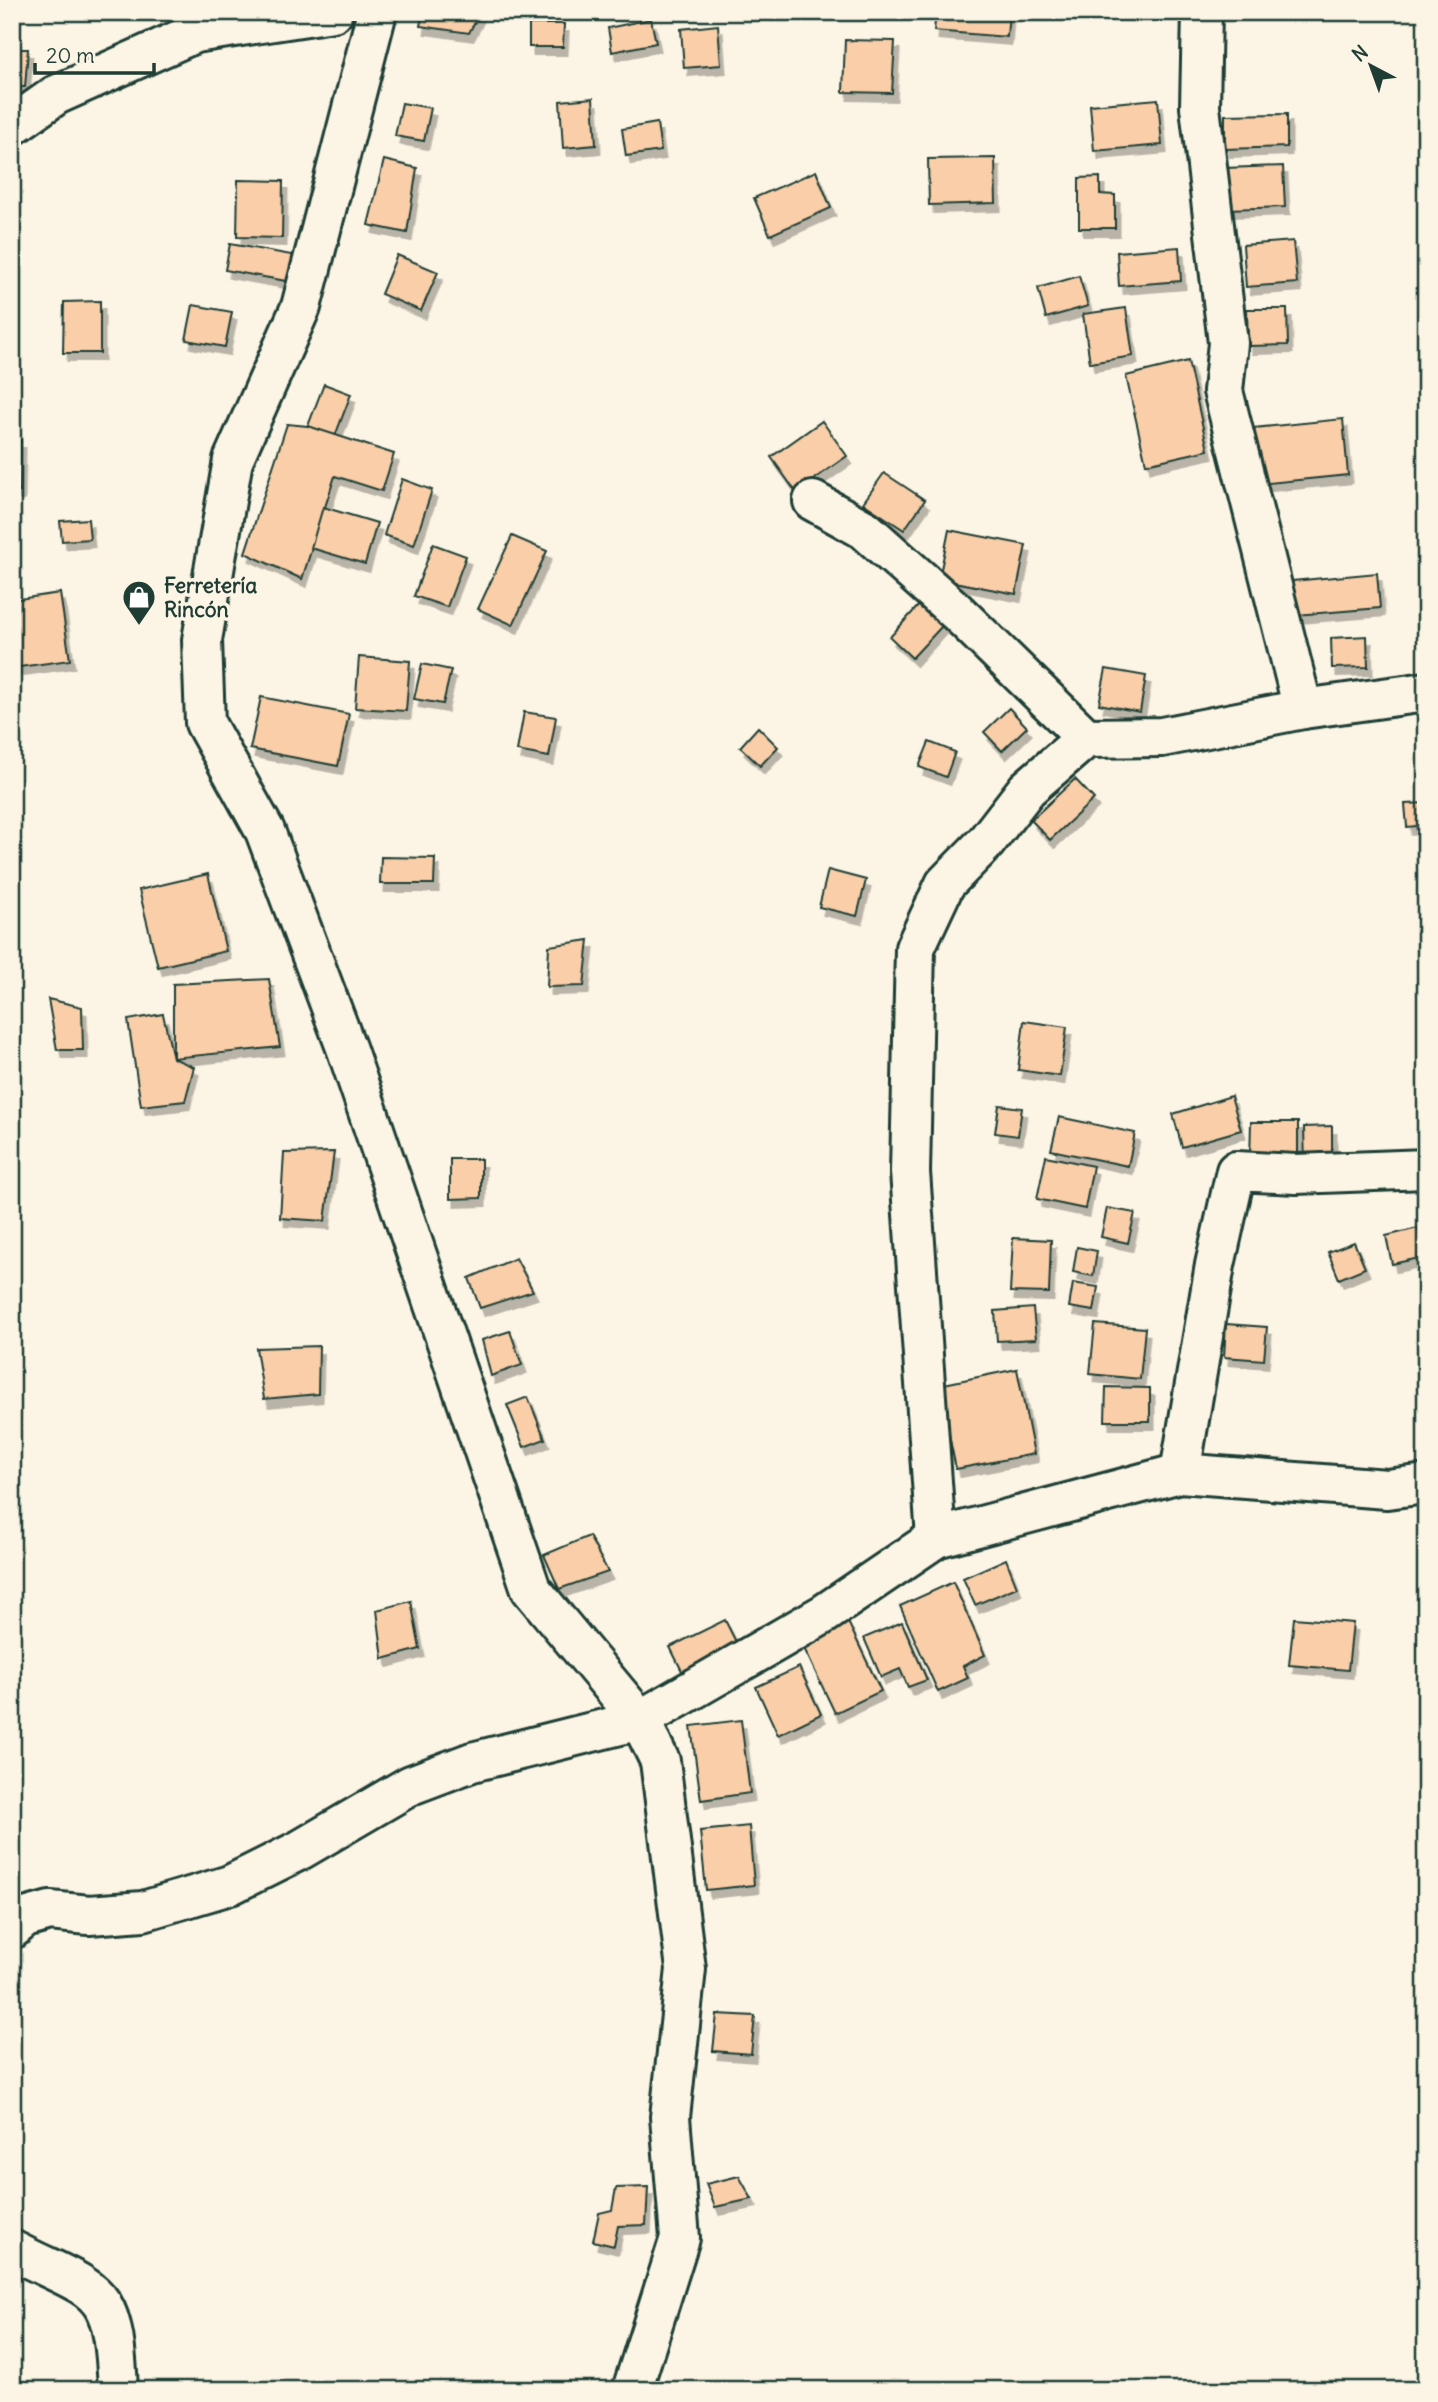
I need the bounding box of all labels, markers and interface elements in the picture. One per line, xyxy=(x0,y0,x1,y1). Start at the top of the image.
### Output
scale bar xyxy=(35,32,154,76)
north arrow xyxy=(1336,32,1406,102)
text: N xyxy=(1347,40,1373,67)
text: 20 m xyxy=(46,42,95,69)
place label: Ferretería Rincón xyxy=(164,572,257,623)
shop icon: Ferretería Rincón xyxy=(120,578,158,627)

